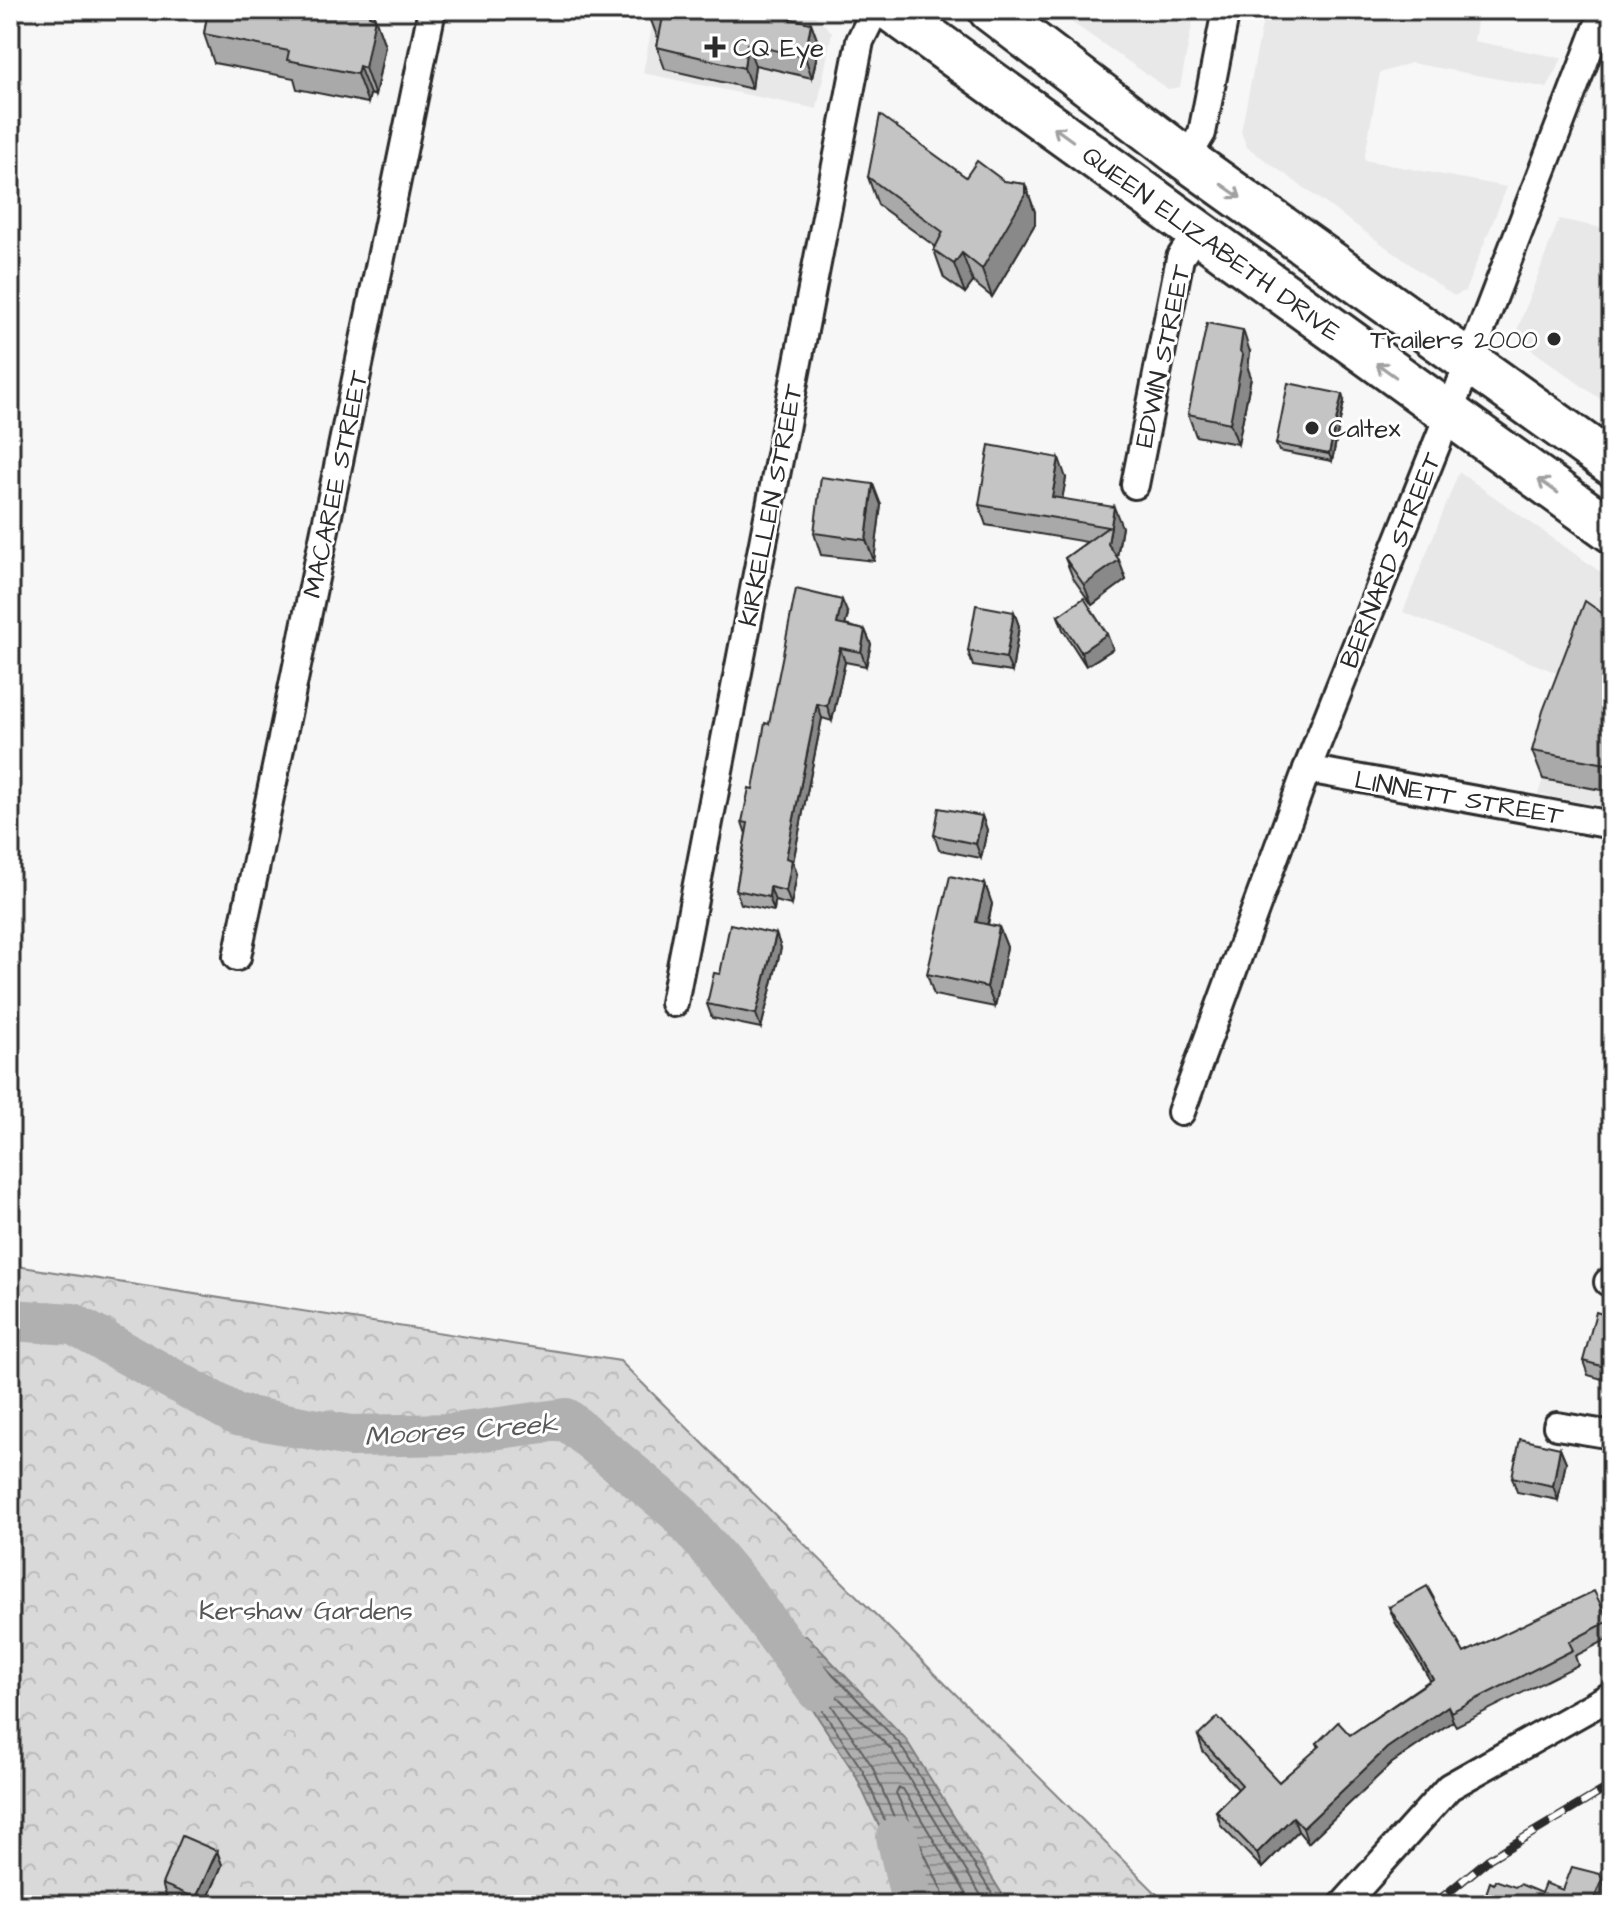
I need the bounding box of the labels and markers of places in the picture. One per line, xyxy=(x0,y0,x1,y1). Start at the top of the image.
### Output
place label: CQ Eye xyxy=(733,30,824,68)
marker: CQ Eye xyxy=(704,36,726,58)
place label: Trailers 2000 xyxy=(1370,322,1538,358)
marker: Trailers 2000 xyxy=(1545,330,1563,348)
place label: Caltex xyxy=(1328,411,1401,447)
marker: Caltex xyxy=(1303,419,1321,437)

